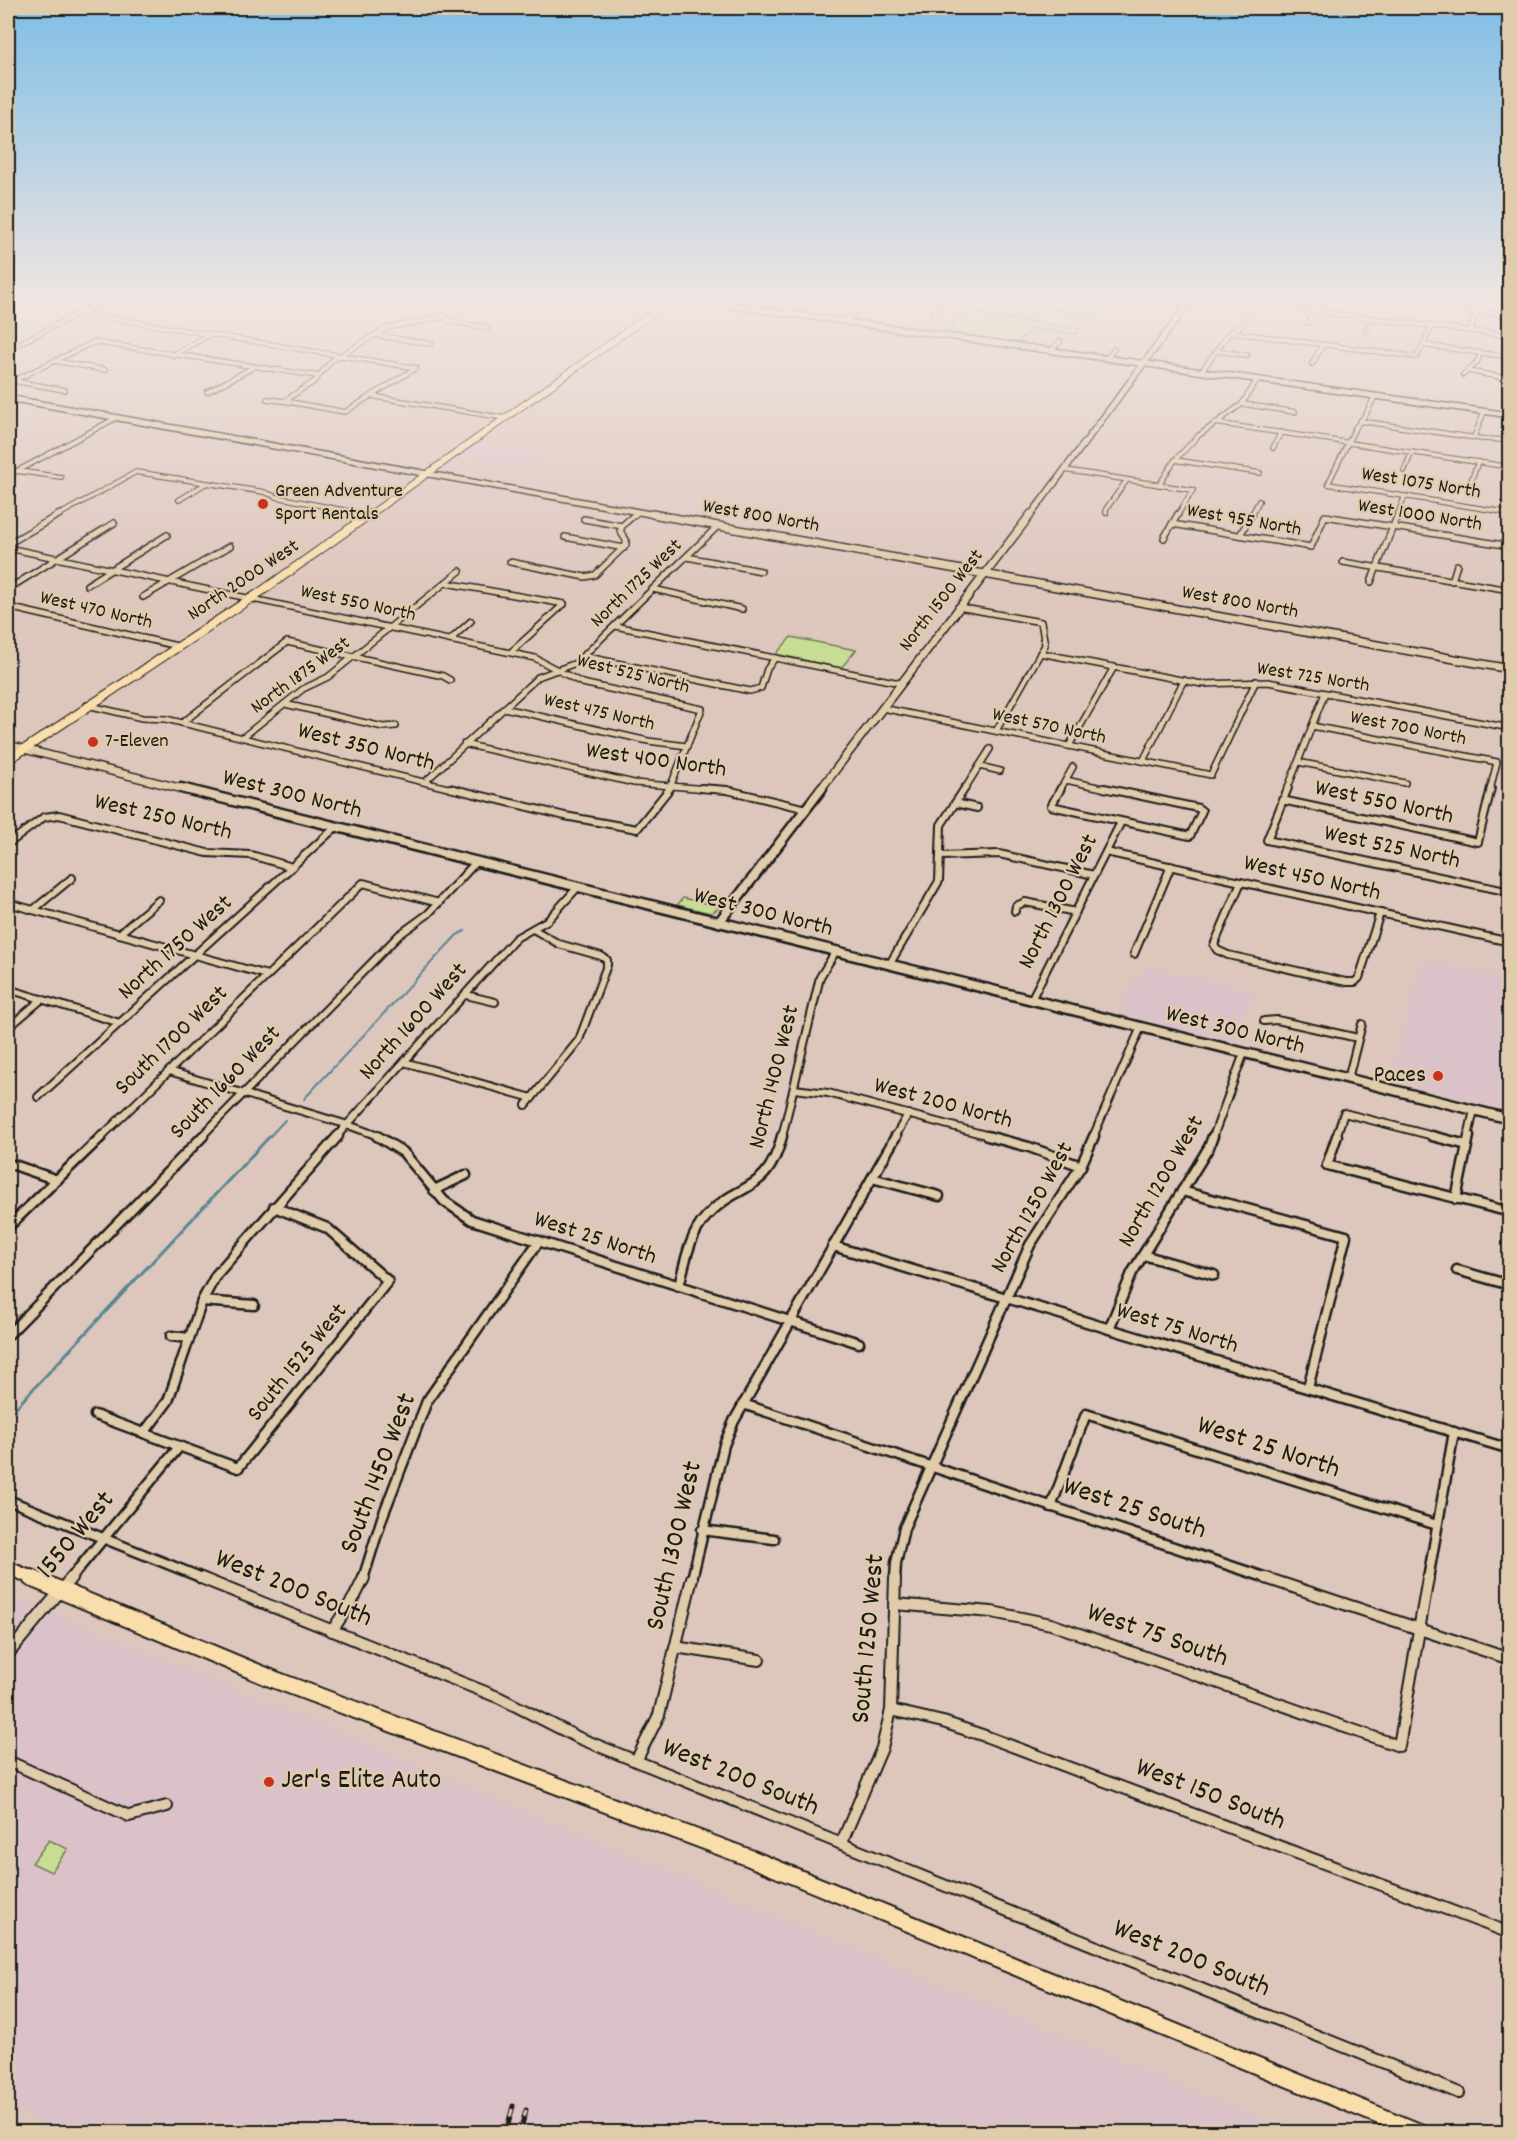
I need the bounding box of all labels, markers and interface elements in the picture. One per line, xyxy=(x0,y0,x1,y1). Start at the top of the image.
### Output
street label: West 1075 North xyxy=(1359,461,1483,507)
place label: Green Adventure Sport Rentals xyxy=(275,478,403,529)
street label: West 1000 North xyxy=(1356,492,1484,540)
street label: West 800 North xyxy=(701,493,821,541)
marker: Green Adventure Sport Rentals xyxy=(256,497,270,511)
street label: West 955 North xyxy=(1185,497,1303,545)
street label: North 2000 West xyxy=(183,533,305,629)
street label: North 1725 West xyxy=(585,533,689,635)
street label: North 1500 West xyxy=(893,544,991,658)
street label: West 550 North xyxy=(298,578,418,630)
street label: West 800 North xyxy=(1180,579,1300,627)
street label: West 470 North xyxy=(37,584,155,638)
street label: North 1875 West xyxy=(245,630,357,722)
street label: West 525 North xyxy=(574,647,692,703)
street label: West 725 North xyxy=(1255,655,1371,701)
street label: West 475 North xyxy=(541,687,657,739)
street label: West 570 North xyxy=(989,701,1109,753)
street label: West 700 North xyxy=(1348,704,1468,754)
street label: West 350 North xyxy=(294,715,438,781)
place label: 7-Eleven xyxy=(105,728,169,756)
street label: West 400 North xyxy=(583,734,729,788)
marker: 7-Eleven xyxy=(86,735,100,749)
street label: West 300 North xyxy=(219,761,365,829)
street label: West 550 North xyxy=(1312,772,1456,834)
street label: West 250 North xyxy=(91,786,235,850)
street label: West 525 North xyxy=(1321,817,1463,879)
street label: North 1300 West xyxy=(1010,828,1108,975)
street label: West 450 North xyxy=(1240,847,1384,911)
street label: West 300 North xyxy=(690,879,836,947)
street label: North 1750 West xyxy=(111,887,241,1009)
street label: North 1600 West xyxy=(352,955,476,1089)
street label: South 1700 West xyxy=(108,978,237,1104)
street label: West 300 North xyxy=(1162,997,1308,1065)
street label: North 1400 West xyxy=(741,1001,809,1152)
street label: South 1660 West xyxy=(163,1018,290,1148)
place label: Paces xyxy=(1374,1059,1426,1093)
street label: West 200 North xyxy=(870,1069,1016,1139)
marker: Paces xyxy=(1431,1069,1445,1083)
street label: North 1200 West xyxy=(1110,1110,1214,1254)
street label: North 1250 West xyxy=(983,1136,1083,1280)
street label: West 25 North xyxy=(529,1203,661,1275)
street label: West 75 North xyxy=(1112,1294,1242,1364)
street label: South 1525 West xyxy=(240,1296,357,1430)
street label: South 1450 West xyxy=(331,1388,429,1560)
street label: West 25 North xyxy=(1191,1407,1345,1491)
street label: South 1300 West xyxy=(637,1457,715,1635)
street label: West 25 South xyxy=(1057,1468,1211,1552)
street label: 1550 West xyxy=(28,1483,126,1589)
street label: West 200 South xyxy=(208,1540,378,1640)
street label: South 1250 West xyxy=(843,1553,897,1725)
street label: West 75 South xyxy=(1081,1594,1233,1680)
street label: West 200 South xyxy=(655,1729,825,1829)
street label: West 150 South xyxy=(1129,1749,1291,1843)
place label: Jer's Elite Auto xyxy=(281,1762,441,1802)
marker: Jer's Elite Auto xyxy=(262,1775,276,1789)
street label: West 200 South xyxy=(1106,1910,1276,2010)

